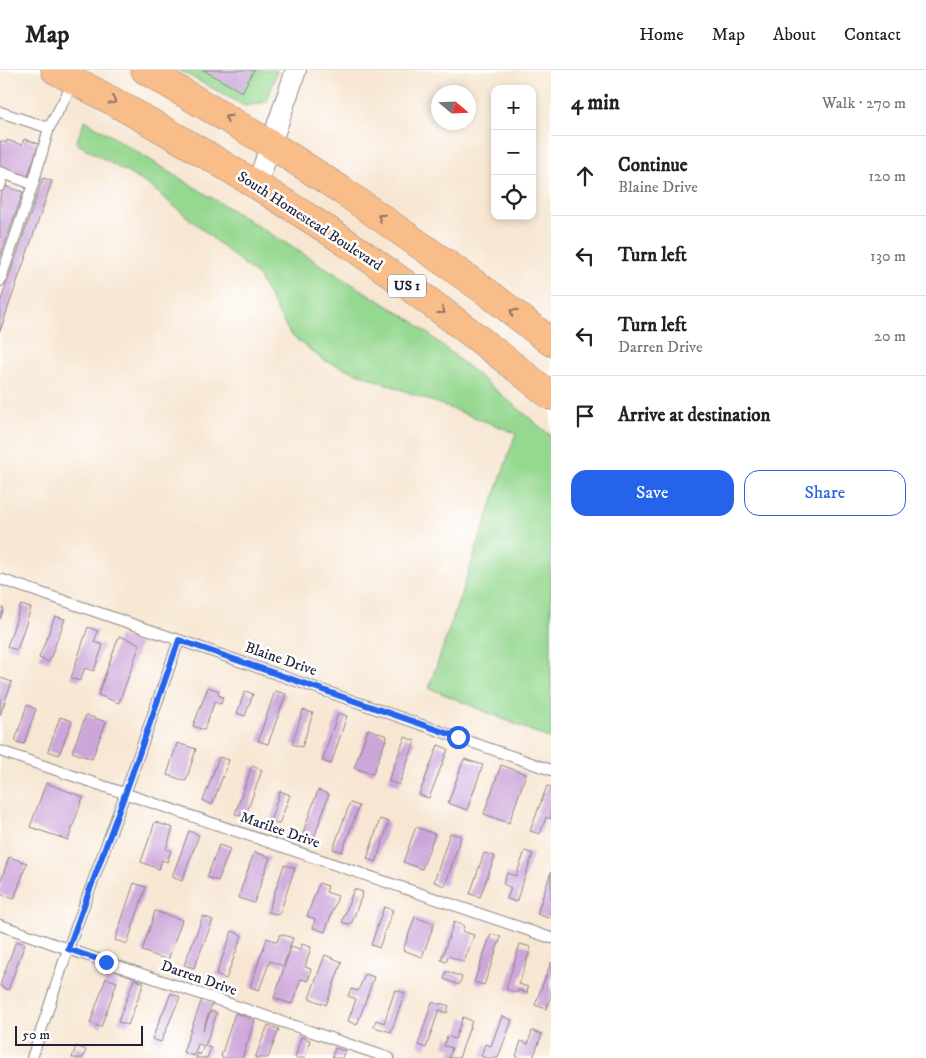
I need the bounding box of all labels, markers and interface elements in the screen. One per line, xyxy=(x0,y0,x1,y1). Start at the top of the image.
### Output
text: Map xyxy=(25,20,69,50)
text: Home xyxy=(639,24,684,46)
text: Map xyxy=(712,24,745,46)
text: About xyxy=(773,24,816,46)
text: Contact xyxy=(844,24,901,46)
north arrow xyxy=(431,85,476,130)
map controls xyxy=(491,85,536,220)
button: + xyxy=(491,85,536,130)
text: 4 min xyxy=(571,90,620,116)
text: Walk · 270 m xyxy=(822,93,906,113)
one-way arrow xyxy=(108,95,117,105)
one-way arrow xyxy=(225,115,234,125)
button: − xyxy=(491,130,536,175)
text: Continue xyxy=(618,154,688,177)
icon: ahead xyxy=(571,162,599,190)
text: 120 m xyxy=(868,166,906,186)
street label: South Homestead Boulevard xyxy=(234,167,387,275)
button: locate xyxy=(491,175,536,220)
text: Blaine Drive xyxy=(618,177,698,197)
one-way arrow xyxy=(377,214,386,223)
icon: left xyxy=(571,242,599,270)
text: Turn left xyxy=(618,244,687,267)
text: 130 m xyxy=(870,246,906,266)
road number: US 1 xyxy=(388,275,426,298)
one-way arrow xyxy=(436,305,446,314)
one-way arrow xyxy=(510,309,519,317)
text: Turn left xyxy=(618,314,687,337)
icon: left xyxy=(571,322,599,350)
text: 20 m xyxy=(874,326,906,346)
text: Darren Drive xyxy=(618,337,703,357)
icon: arrive xyxy=(571,402,599,430)
text: Arrive at destination xyxy=(618,404,770,427)
button: Save xyxy=(571,470,734,516)
button: Share xyxy=(744,470,906,516)
street label: Blaine Drive xyxy=(243,638,319,680)
route start xyxy=(447,726,470,749)
street label: Marilee Drive xyxy=(238,808,322,852)
route end xyxy=(95,951,118,974)
street label: Darren Drive xyxy=(158,956,240,1000)
scale bar xyxy=(15,1023,142,1046)
text: 50 m xyxy=(22,1026,50,1044)

